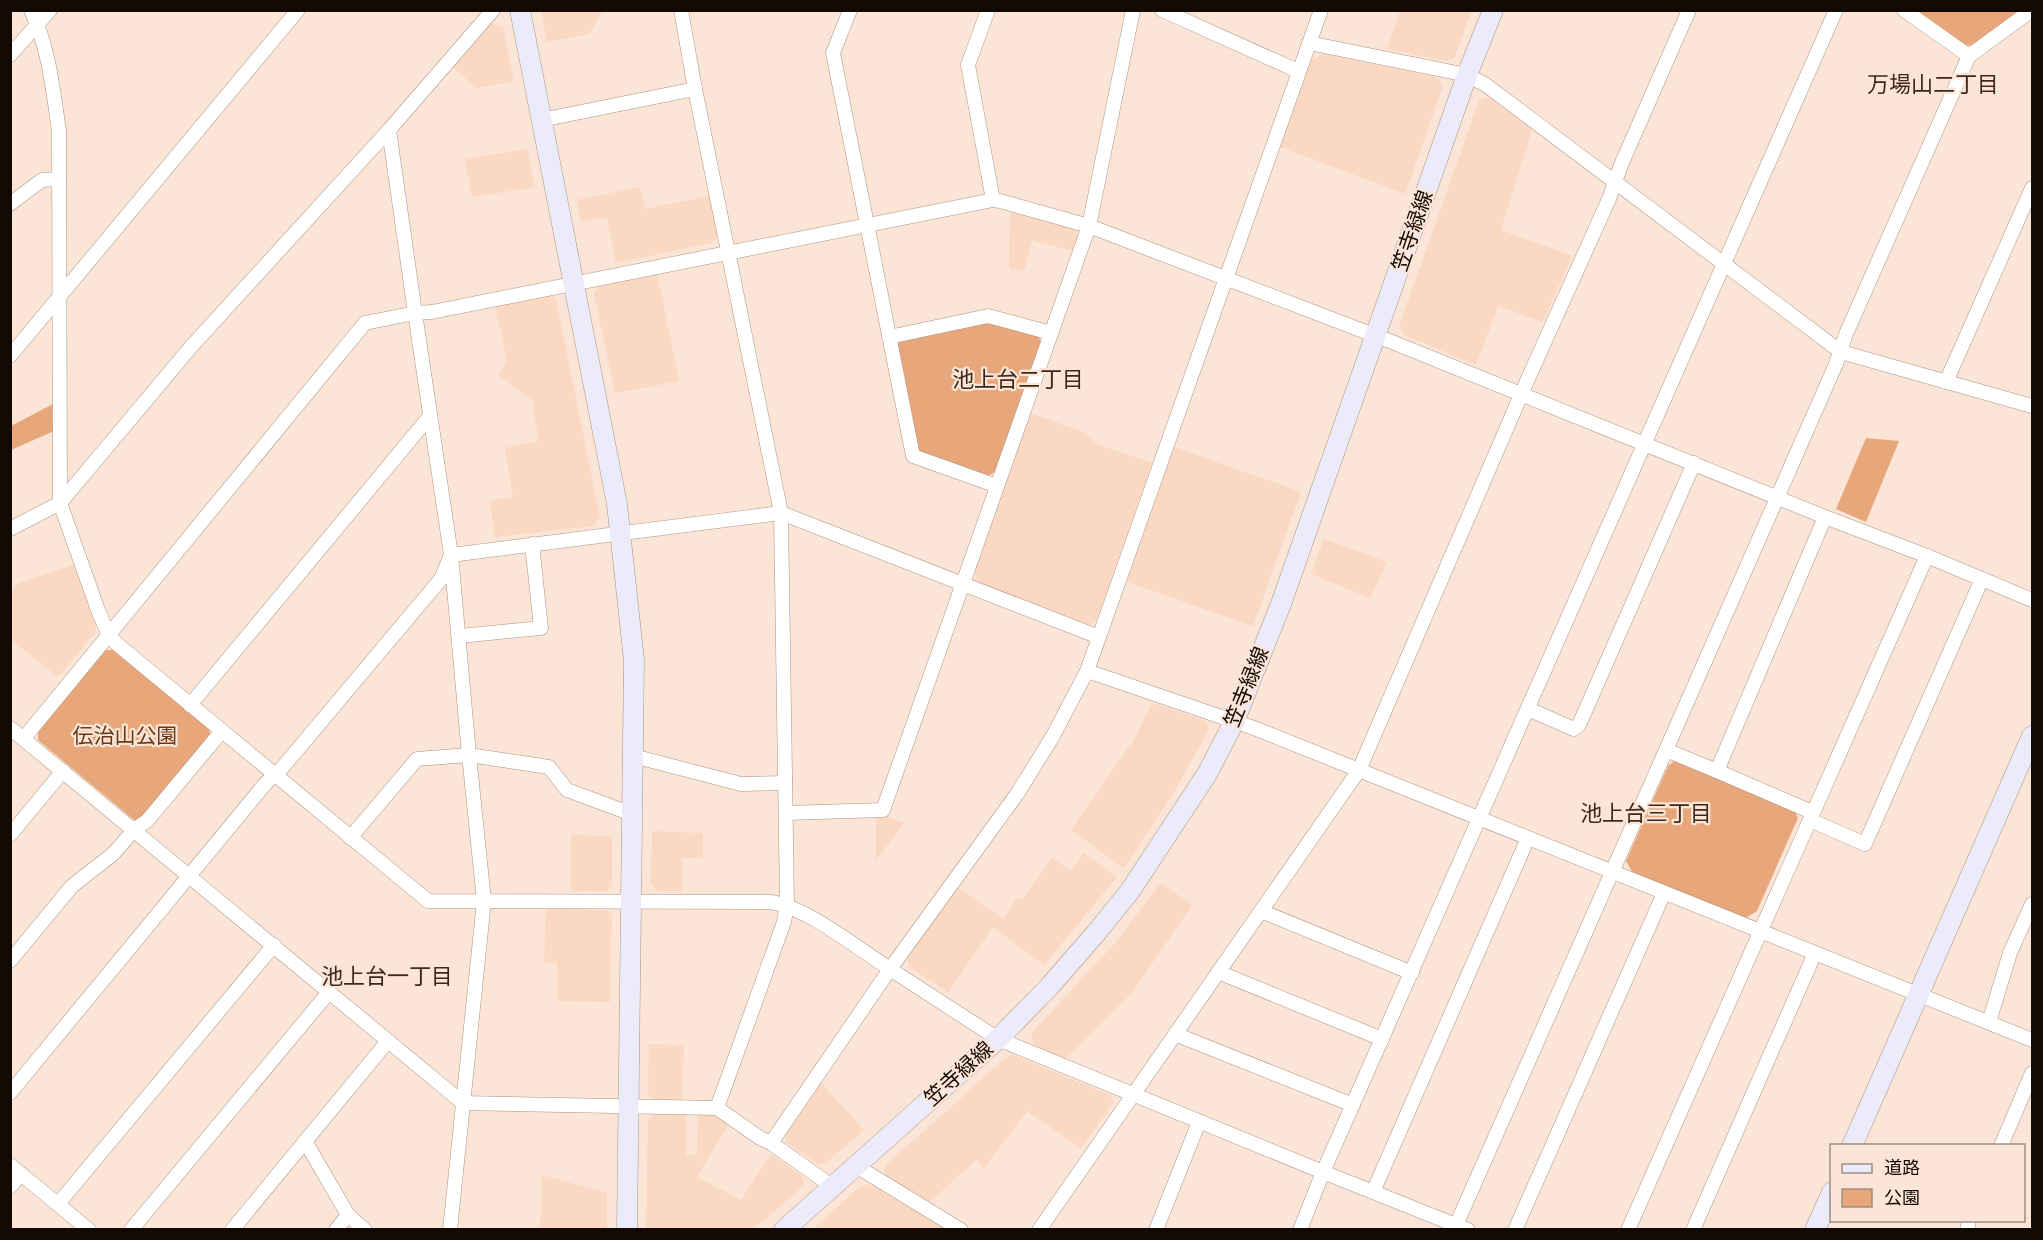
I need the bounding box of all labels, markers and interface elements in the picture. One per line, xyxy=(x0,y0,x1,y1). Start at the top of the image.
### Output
district label: 万場山二丁目 xyxy=(1867,72,1999,98)
street label: 笠寺緑線 xyxy=(1388,187,1438,275)
district label: 池上台二丁目 xyxy=(952,367,1084,393)
street label: 笠寺緑線 xyxy=(1220,643,1274,731)
park label: 伝治山公園 xyxy=(73,724,178,749)
district label: 池上台三丁目 xyxy=(1580,801,1712,827)
district label: 池上台一丁目 xyxy=(321,964,453,990)
street label: 笠寺緑線 xyxy=(919,1037,999,1111)
legend xyxy=(1830,1144,2025,1222)
text: 道路 xyxy=(1884,1157,1920,1179)
text: 公園 xyxy=(1884,1187,1920,1209)

